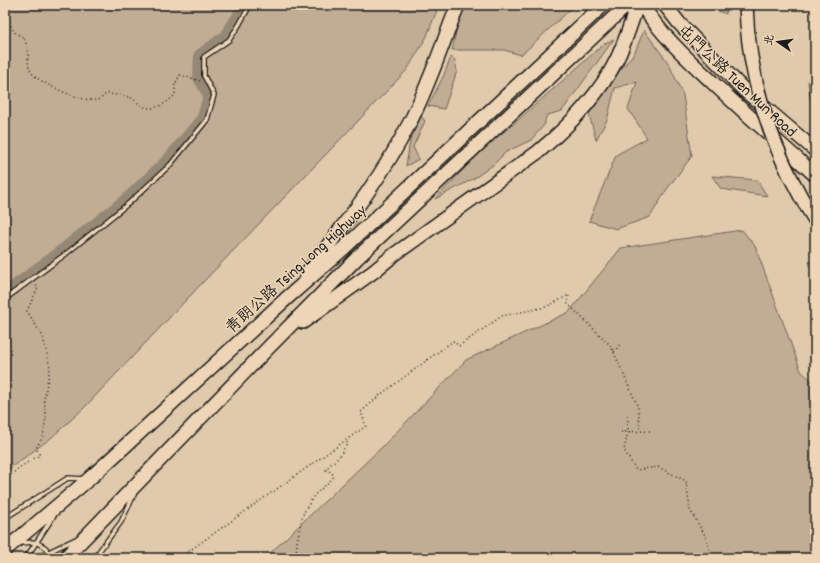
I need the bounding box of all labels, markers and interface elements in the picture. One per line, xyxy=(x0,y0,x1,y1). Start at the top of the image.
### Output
street label: 屯門公路 Tuen Mun Road xyxy=(671,20,801,144)
north arrow xyxy=(758,22,798,62)
text: 北 xyxy=(761,33,779,47)
street label: 青朗公路 Tsing Long Highway xyxy=(221,200,373,340)

